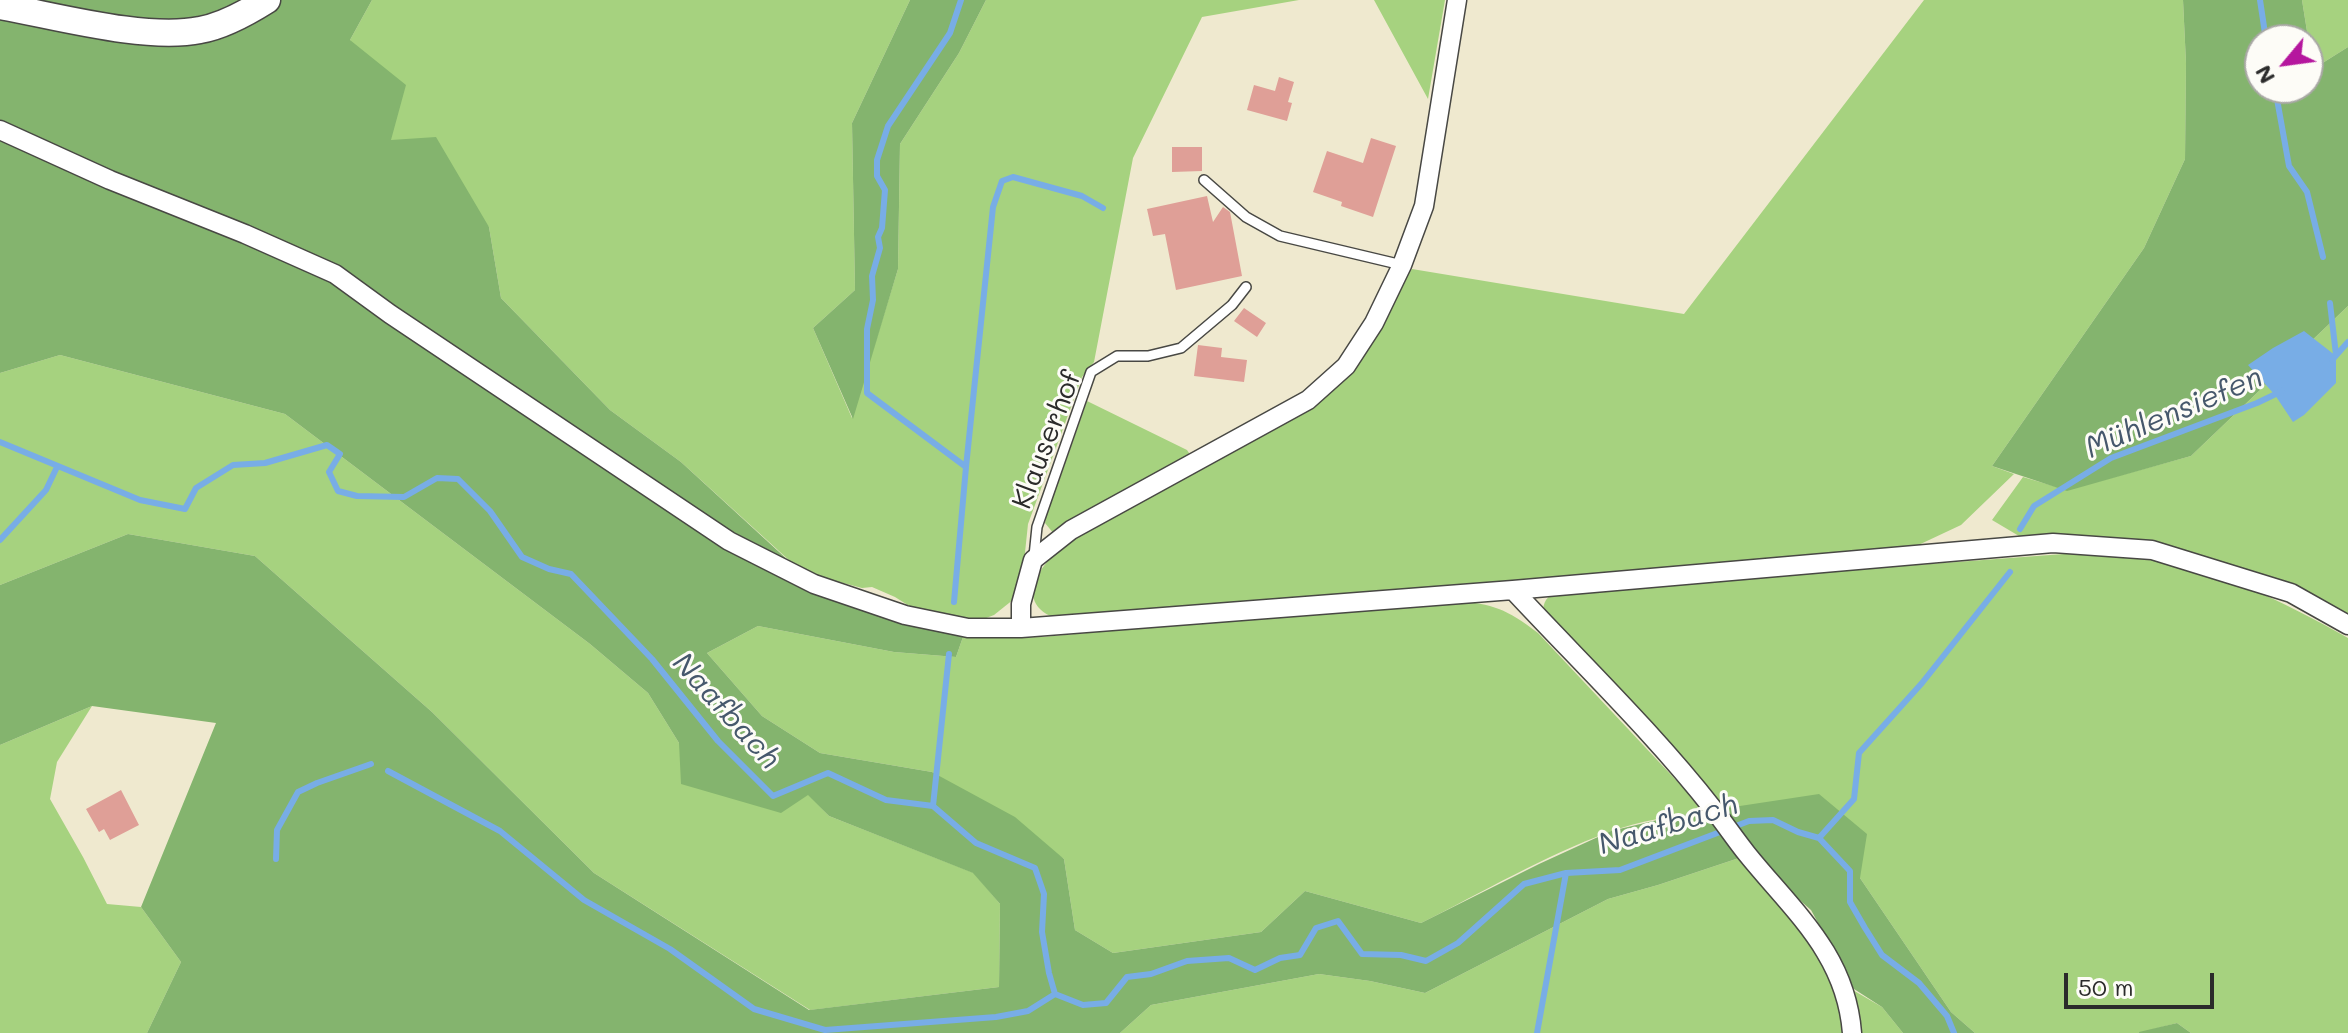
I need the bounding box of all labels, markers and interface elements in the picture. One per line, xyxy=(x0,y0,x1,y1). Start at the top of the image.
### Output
north arrow xyxy=(2244,24,2324,104)
text: N xyxy=(2248,61,2281,89)
water label: Mühlensiefen xyxy=(2080,359,2268,467)
street label: Klauserhof xyxy=(1005,366,1089,514)
water label: Naafbach xyxy=(665,646,787,776)
water label: Naafbach xyxy=(1594,787,1742,863)
scale bar xyxy=(2068,957,2218,1007)
text: 50 m xyxy=(2078,971,2134,1002)

